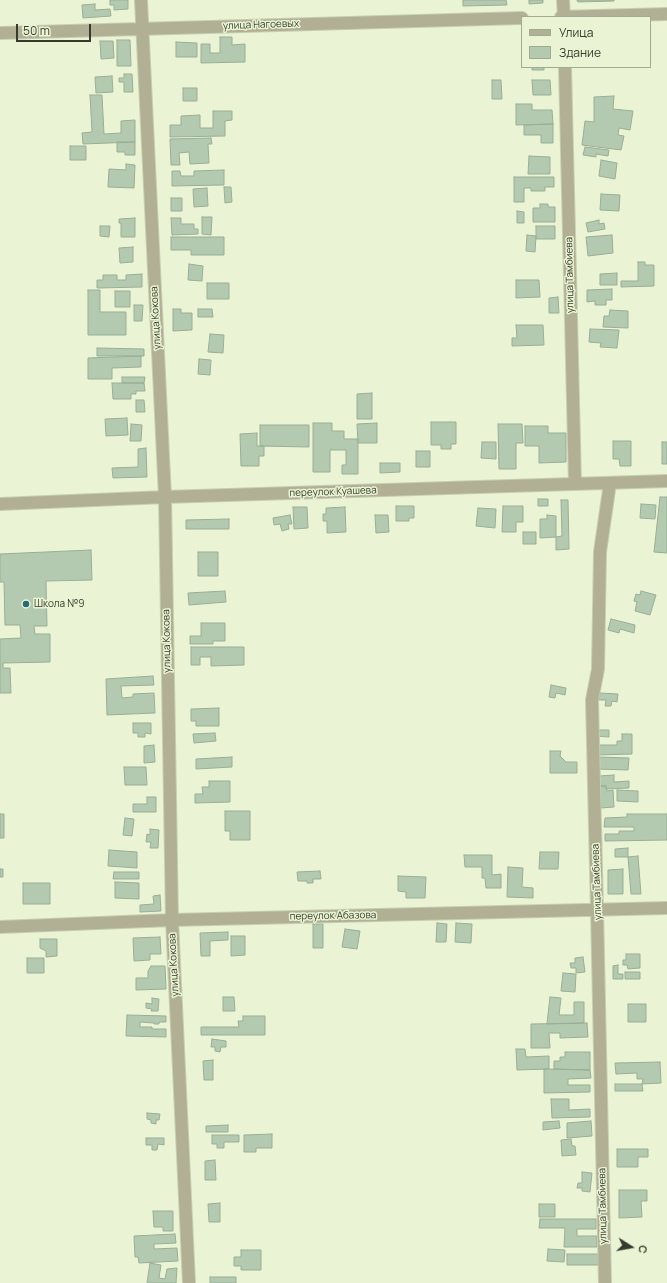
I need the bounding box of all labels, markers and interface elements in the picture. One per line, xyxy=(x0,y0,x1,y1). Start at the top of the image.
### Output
scale bar xyxy=(18,16,93,42)
legend xyxy=(521,16,651,68)
street label: улица Нагоевых xyxy=(223,18,299,32)
text: 50 m xyxy=(23,22,50,39)
text: Улица xyxy=(559,24,593,41)
text: Здание xyxy=(559,44,601,61)
street label: улица Тамбиева xyxy=(563,237,577,313)
street label: улица Кокова xyxy=(148,286,164,350)
street label: переулок Куашева xyxy=(289,484,377,500)
place label: Школа №9 xyxy=(34,598,84,610)
marker: Школа №9 xyxy=(21,599,31,609)
street label: улица Кокова xyxy=(160,609,174,673)
street label: улица Тамбиева xyxy=(590,844,604,920)
street label: переулок Абазова xyxy=(290,909,376,923)
street label: улица Кокова xyxy=(166,933,182,997)
street label: улица Тамбиева xyxy=(596,1168,610,1244)
north arrow xyxy=(611,1227,651,1267)
text: С xyxy=(635,1244,651,1255)

